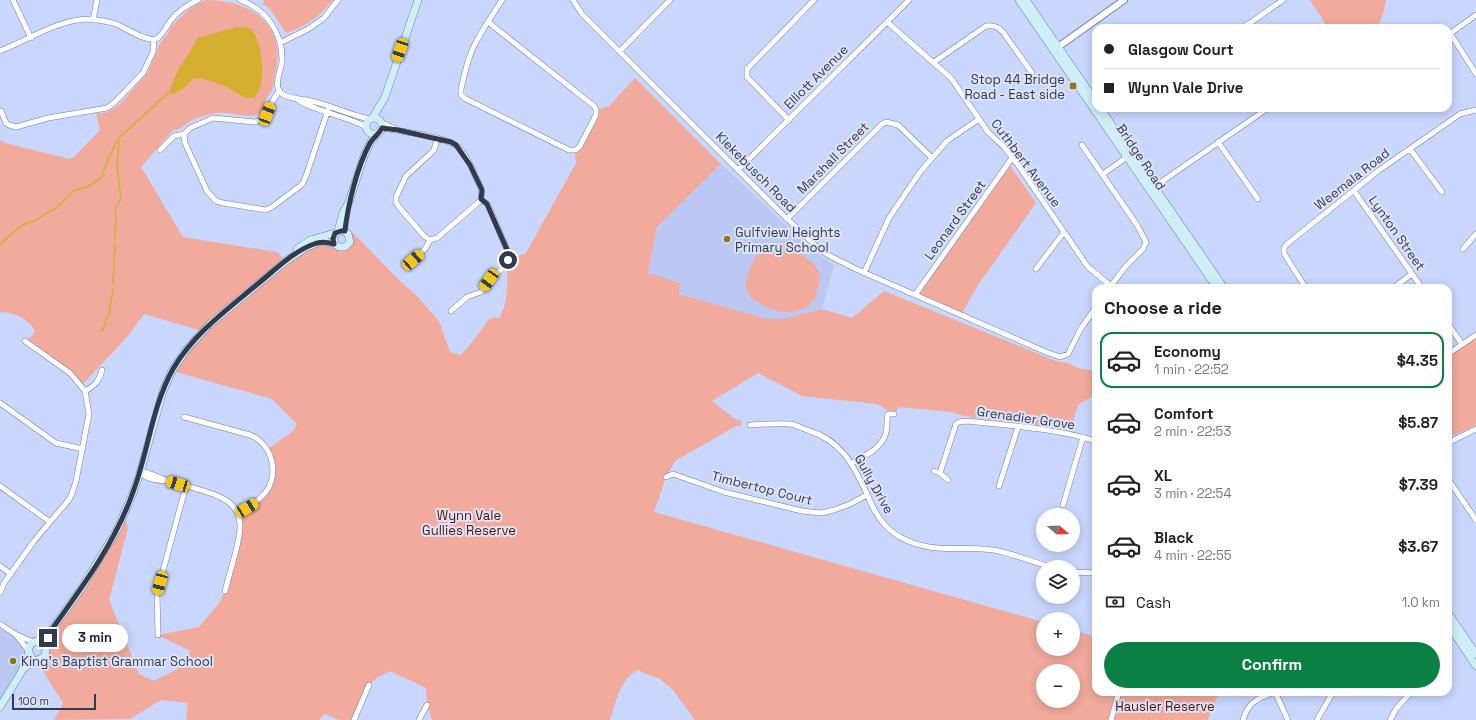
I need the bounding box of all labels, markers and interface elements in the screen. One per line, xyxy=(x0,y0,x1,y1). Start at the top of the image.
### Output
car xyxy=(390,37,410,63)
text: Glasgow Court xyxy=(1128,40,1234,59)
street label: Elliott Avenue xyxy=(780,41,852,113)
place label: Stop 44 Bridge Road - East side xyxy=(964,71,1065,103)
text: Wynn Vale Drive xyxy=(1128,78,1243,97)
marker: Stop 44 Bridge Road - East side xyxy=(1068,81,1078,91)
car xyxy=(257,101,277,127)
street label: Cuthbert Avenue xyxy=(987,115,1065,211)
street label: Marshall Street xyxy=(793,118,873,198)
street label: Bridge Road xyxy=(1113,121,1169,193)
street label: Kiekebusch Road xyxy=(712,128,800,216)
street label: Weemala Road xyxy=(1311,144,1393,214)
street label: Leonard Street xyxy=(920,177,990,263)
street label: Lynton Street xyxy=(1365,192,1429,274)
place label: Gulfview Heights Primary School xyxy=(735,224,841,256)
marker: Gulfview Heights Primary School xyxy=(722,234,732,244)
car xyxy=(400,248,426,272)
route start xyxy=(499,251,517,269)
car xyxy=(477,267,501,293)
text: Choose a ride xyxy=(1104,296,1222,319)
icon: car xyxy=(1106,342,1142,378)
text: Economy xyxy=(1154,342,1221,361)
text: $4.35 xyxy=(1397,351,1438,370)
text: 1 min · 22:52 xyxy=(1154,361,1229,378)
street label: Grenadier Grove xyxy=(976,403,1076,433)
icon: car xyxy=(1106,404,1142,440)
text: Comfort xyxy=(1154,404,1214,423)
text: $5.87 xyxy=(1398,413,1438,432)
text: 2 min · 22:53 xyxy=(1154,423,1231,440)
street label: Gully Drive xyxy=(851,451,897,517)
icon: car xyxy=(1106,466,1142,502)
text: XL xyxy=(1154,466,1172,485)
street label: Timbertop Court xyxy=(710,467,814,509)
car xyxy=(165,475,191,493)
text: $7.39 xyxy=(1399,475,1438,494)
text: 3 min · 22:54 xyxy=(1154,485,1232,502)
car xyxy=(234,497,260,519)
park label: Wynn Vale Gullies Reserve xyxy=(422,507,516,539)
north arrow xyxy=(1036,508,1080,552)
map controls xyxy=(1036,508,1080,708)
icon: car xyxy=(1106,528,1142,564)
text: Black xyxy=(1154,528,1194,547)
text: $3.67 xyxy=(1398,537,1438,556)
text: 4 min · 22:55 xyxy=(1154,547,1231,564)
button: layers xyxy=(1036,560,1080,604)
car xyxy=(151,570,169,596)
icon: cash xyxy=(1104,591,1126,613)
text: Cash xyxy=(1136,593,1171,612)
text: 1.0 km xyxy=(1402,594,1440,611)
button: + xyxy=(1036,612,1080,656)
callout: 3 min xyxy=(62,624,128,652)
route end xyxy=(39,629,57,647)
text: 3 min xyxy=(78,629,112,646)
button: Confirm xyxy=(1104,642,1440,688)
place label: King's Baptist Grammar School xyxy=(21,653,213,670)
marker: King's Baptist Grammar School xyxy=(8,656,18,666)
button: − xyxy=(1036,664,1080,708)
scale bar xyxy=(12,692,96,711)
text: 100 m xyxy=(18,694,49,708)
park label: Hausler Reserve xyxy=(1115,698,1215,715)

